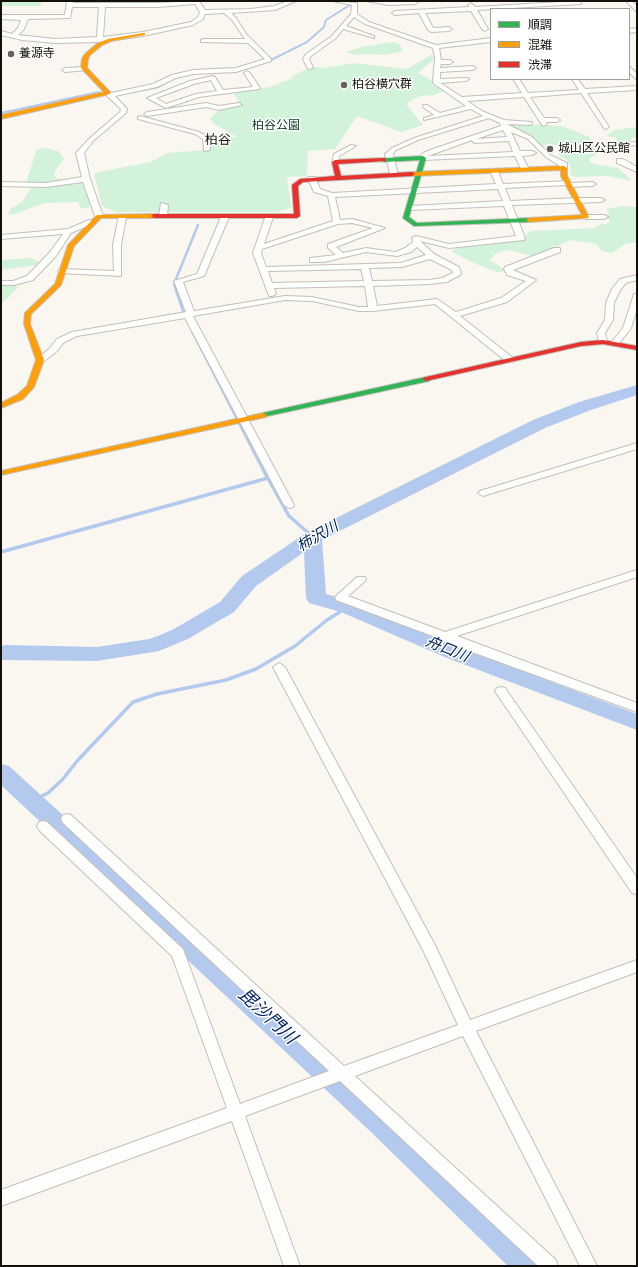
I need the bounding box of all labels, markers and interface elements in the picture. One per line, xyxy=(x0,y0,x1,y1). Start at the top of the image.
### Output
legend xyxy=(490,8,630,80)
text: 順調 xyxy=(528,18,552,33)
text: 混雑 xyxy=(528,38,552,53)
place label: 養源寺 xyxy=(19,47,55,61)
marker: 養源寺 xyxy=(6,49,16,59)
text: 渋滞 xyxy=(528,58,552,73)
place label: 柏谷横穴群 xyxy=(352,78,412,92)
marker: 柏谷横穴群 xyxy=(339,80,349,90)
park label: 柏谷公園 xyxy=(252,119,300,133)
district label: 柏谷 xyxy=(205,133,231,149)
place label: 城山区公民館 xyxy=(558,142,630,156)
marker: 城山区公民館 xyxy=(545,144,555,154)
water label: 柿沢川 xyxy=(294,518,342,556)
water label: 舟口川 xyxy=(423,633,471,667)
water label: 毘沙門川 xyxy=(233,985,301,1049)

